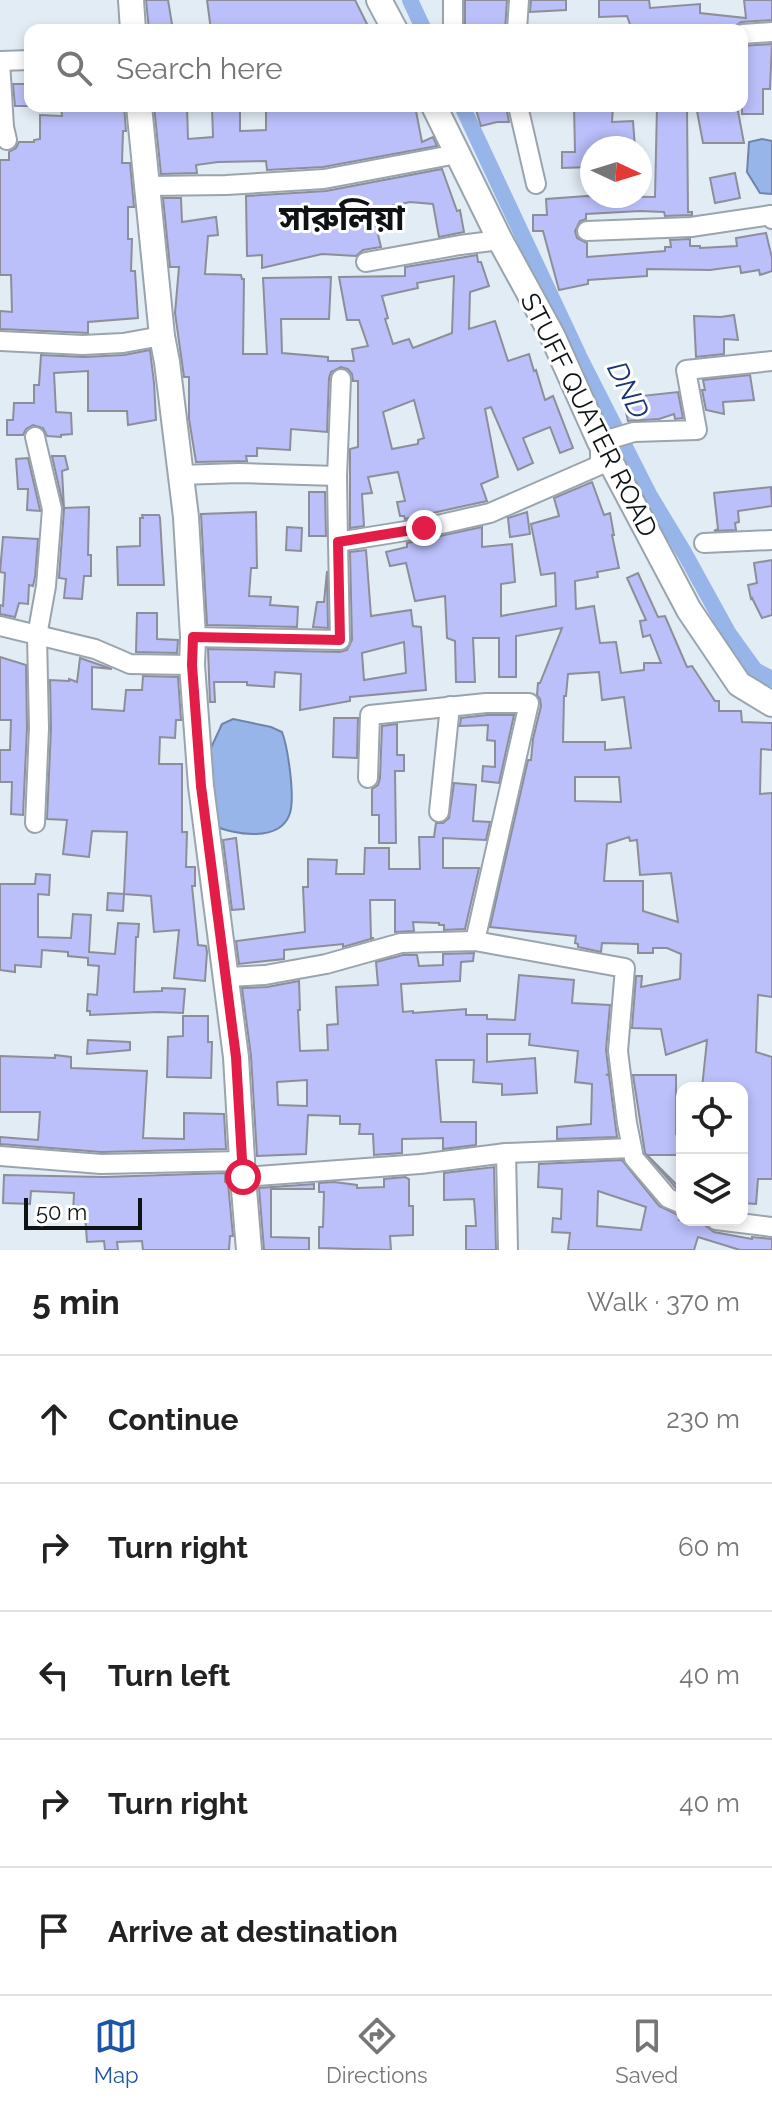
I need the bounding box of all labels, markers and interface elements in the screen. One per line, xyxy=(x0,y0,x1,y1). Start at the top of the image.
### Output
search box xyxy=(24,24,748,112)
icon: search xyxy=(52,46,96,90)
text: Search here xyxy=(116,51,283,86)
north arrow xyxy=(580,136,652,208)
district label: সারুলিয়া xyxy=(278,198,405,238)
street label: STUFF QUATER ROAD xyxy=(514,288,664,542)
water label: DND xyxy=(600,356,656,424)
route end xyxy=(406,510,442,546)
map controls xyxy=(676,1082,748,1226)
button: locate xyxy=(676,1082,748,1154)
button: layers xyxy=(676,1154,748,1226)
route start xyxy=(225,1159,261,1195)
scale bar xyxy=(24,1194,142,1230)
text: 50 m xyxy=(36,1199,87,1225)
text: 5 min xyxy=(32,1282,120,1322)
text: Walk · 370 m xyxy=(587,1287,740,1317)
icon: ahead xyxy=(32,1397,76,1441)
text: Continue xyxy=(108,1402,239,1437)
text: 230 m xyxy=(666,1404,740,1434)
icon: right xyxy=(32,1525,76,1569)
text: Turn right xyxy=(108,1530,248,1565)
text: 60 m xyxy=(678,1532,740,1562)
icon: left xyxy=(32,1653,76,1697)
text: Turn left xyxy=(108,1658,230,1693)
text: 40 m xyxy=(679,1660,740,1690)
icon: right xyxy=(32,1781,76,1825)
text: Turn right xyxy=(108,1786,248,1821)
text: 40 m xyxy=(679,1788,740,1818)
icon: arrive xyxy=(32,1909,76,1953)
text: Arrive at destination xyxy=(108,1914,398,1949)
tab: Map xyxy=(94,2014,139,2088)
tab: Directions xyxy=(326,2014,428,2088)
tab: Saved xyxy=(615,2014,678,2088)

